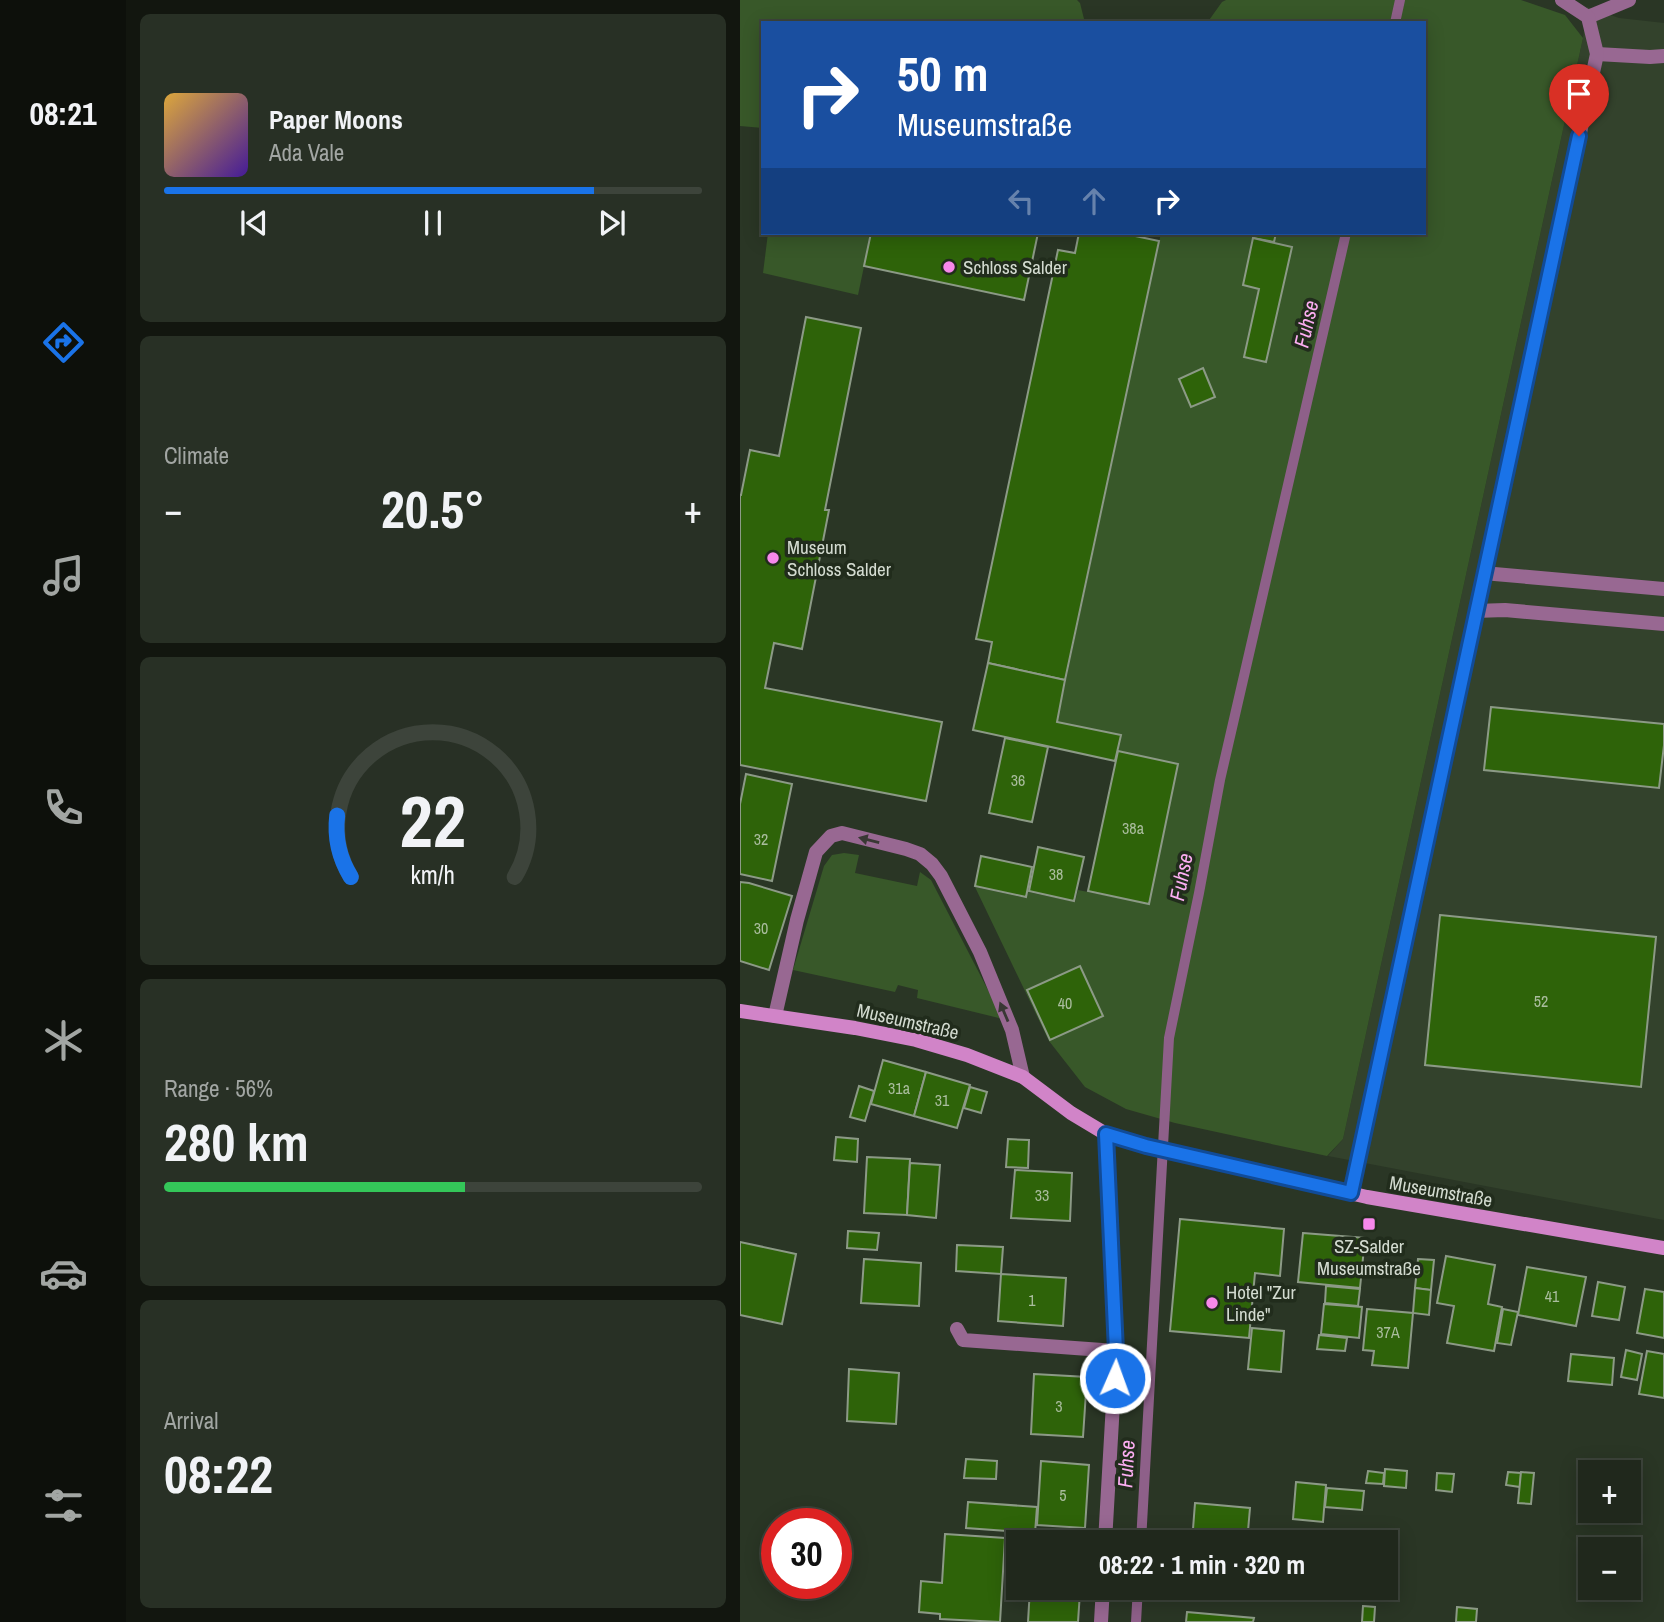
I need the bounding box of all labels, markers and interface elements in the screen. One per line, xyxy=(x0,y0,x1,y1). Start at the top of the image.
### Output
text: 50 m xyxy=(897,40,989,106)
icon: right xyxy=(782,49,873,140)
pin xyxy=(1549,64,1609,136)
icon: arrive xyxy=(1560,75,1598,113)
text: 08:21 xyxy=(29,92,97,135)
text: Paper Moons xyxy=(269,102,403,137)
text: Museumstraße xyxy=(897,103,1072,146)
text: Ada Vale xyxy=(269,137,344,168)
icon: left xyxy=(1002,182,1040,220)
icon: ahead xyxy=(1075,182,1113,220)
icon: right xyxy=(1148,182,1186,220)
icon: previous xyxy=(235,204,273,242)
icon: pause xyxy=(414,204,452,242)
icon: next xyxy=(593,204,631,242)
place label: Schloss Salder xyxy=(963,254,1068,280)
marker: Schloss Salder xyxy=(941,259,957,275)
water label: Fuhse xyxy=(1286,297,1326,351)
icon: directions xyxy=(39,318,88,367)
text: Climate xyxy=(164,440,229,471)
text: 20.5° xyxy=(381,474,485,544)
text: − xyxy=(164,484,182,535)
text: + xyxy=(684,484,702,535)
place label: Museum Schloss Salder xyxy=(787,534,892,582)
marker: Museum Schloss Salder xyxy=(765,550,781,566)
icon: music xyxy=(39,551,88,600)
house number: 36 xyxy=(1011,769,1025,791)
text: 22 xyxy=(400,772,466,870)
icon: phone xyxy=(39,783,88,832)
house number: 38a xyxy=(1122,817,1145,839)
house number: 32 xyxy=(754,828,768,850)
one-way arrow xyxy=(858,834,880,845)
water label: Fuhse xyxy=(1162,851,1200,903)
text: km/h xyxy=(411,858,455,892)
house number: 38 xyxy=(1049,863,1063,885)
house number: 30 xyxy=(754,917,768,939)
house number: 52 xyxy=(1534,990,1548,1012)
house number: 40 xyxy=(1058,992,1072,1014)
street label: Museumstraße xyxy=(854,997,962,1045)
one-way arrow xyxy=(999,1001,1010,1022)
icon: climate xyxy=(39,1016,88,1065)
text: Range · 56% xyxy=(164,1073,273,1104)
house number: 31a xyxy=(888,1077,911,1099)
house number: 31 xyxy=(935,1089,950,1111)
text: 280 km xyxy=(164,1107,309,1177)
street label: Museumstraße xyxy=(1388,1169,1494,1213)
house number: 33 xyxy=(1035,1184,1049,1206)
marker: SZ-Salder Museumstraße xyxy=(1361,1216,1377,1232)
place label: SZ-Salder Museumstraße xyxy=(1317,1233,1421,1281)
icon: car xyxy=(39,1249,88,1298)
place label: Hotel "Zur Linde" xyxy=(1226,1279,1296,1327)
house number: 41 xyxy=(1545,1285,1560,1307)
house number: 1 xyxy=(1028,1289,1036,1311)
marker: Hotel "Zur Linde" xyxy=(1204,1295,1220,1311)
house number: 37A xyxy=(1376,1321,1400,1343)
position arrow xyxy=(1078,1341,1152,1415)
house number: 3 xyxy=(1055,1395,1063,1417)
text: Arrival xyxy=(164,1405,219,1436)
text: 08:22 xyxy=(164,1439,273,1509)
water label: Fuhse xyxy=(1110,1439,1142,1489)
map controls xyxy=(1578,1460,1641,1600)
button: + xyxy=(1578,1460,1641,1523)
icon: filters xyxy=(39,1481,88,1530)
house number: 5 xyxy=(1059,1484,1067,1506)
speed limit sign: 30 xyxy=(761,1508,852,1599)
button: − xyxy=(1578,1537,1641,1600)
text: 08:22 · 1 min · 320 m xyxy=(1099,1547,1305,1582)

